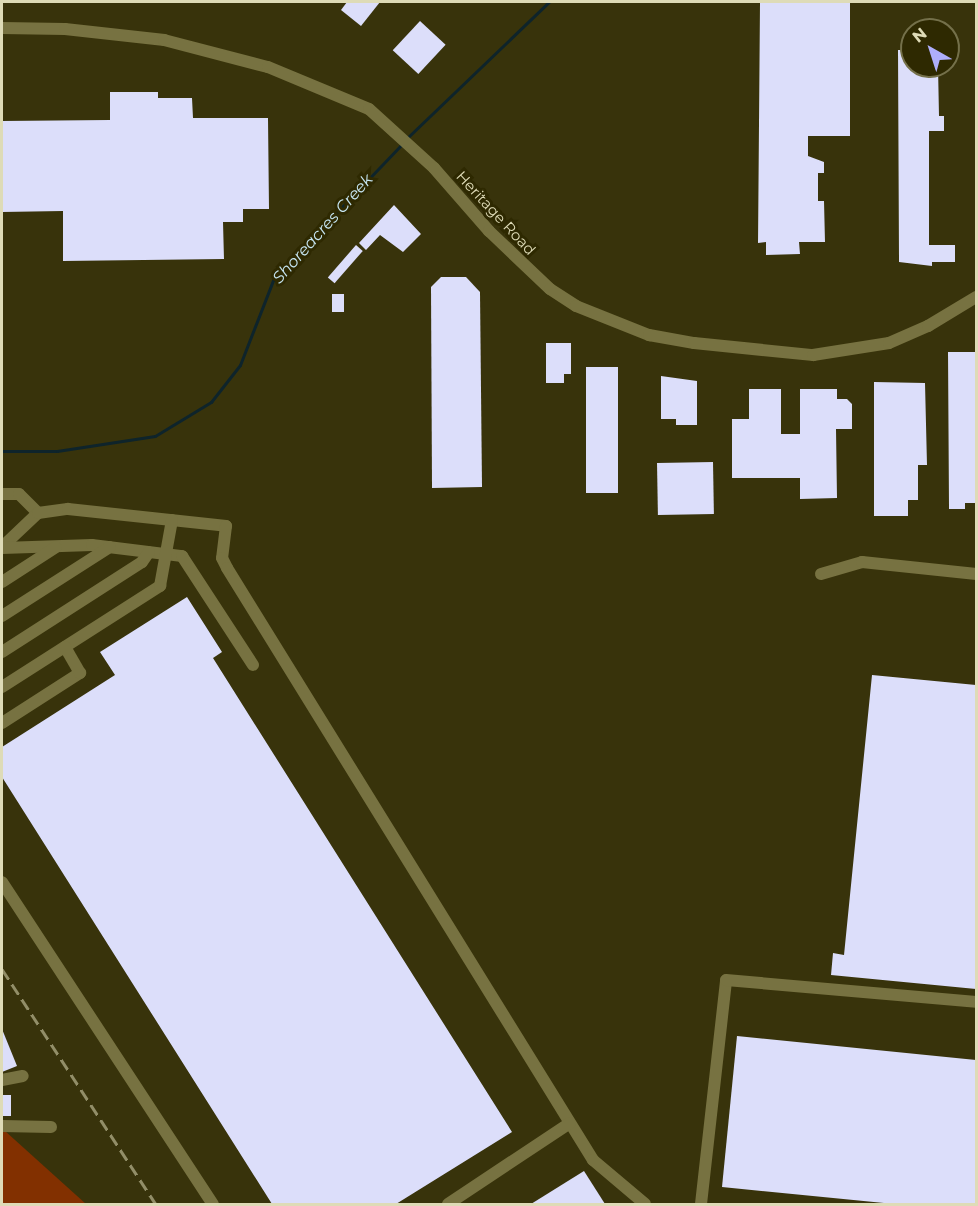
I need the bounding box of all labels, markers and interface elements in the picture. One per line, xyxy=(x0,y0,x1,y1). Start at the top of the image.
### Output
north arrow xyxy=(900,18,960,78)
text: N xyxy=(909,24,931,47)
street label: Heritage Road xyxy=(453,167,539,259)
water label: Shoreacres Creek xyxy=(269,170,377,288)

